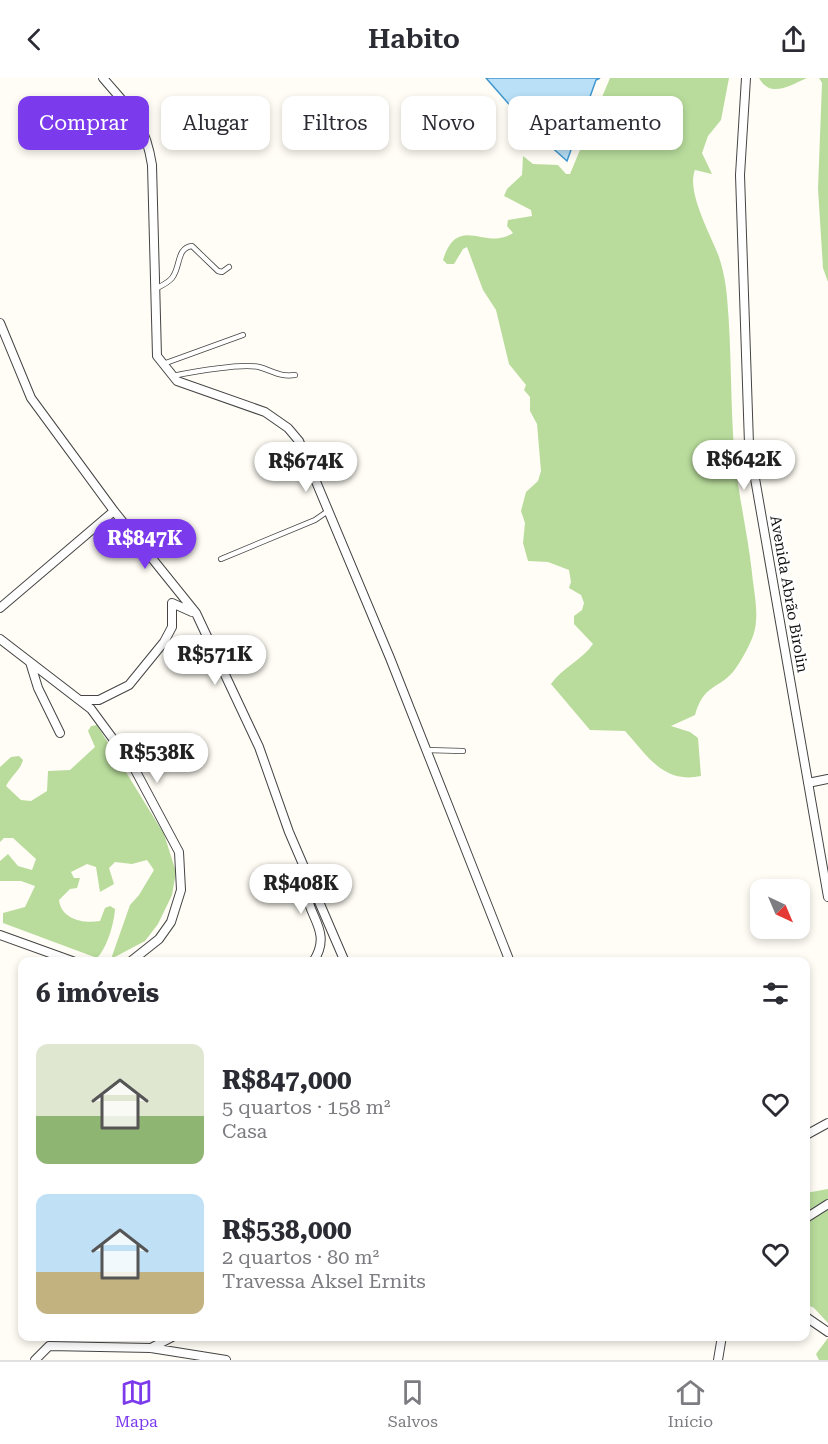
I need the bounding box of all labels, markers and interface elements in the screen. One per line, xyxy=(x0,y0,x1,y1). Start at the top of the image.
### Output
icon: back xyxy=(18,23,51,56)
text: Habito xyxy=(368,23,460,55)
icon: share xyxy=(777,23,810,56)
chip: Comprar xyxy=(18,96,149,150)
chip: Alugar xyxy=(161,96,270,150)
chip: Filtros xyxy=(282,96,389,150)
chip: Novo xyxy=(401,96,496,150)
chip: Apartamento xyxy=(508,96,683,150)
pin: R$642K xyxy=(695,440,793,491)
pin: R$674K xyxy=(257,442,355,493)
text: R$642K xyxy=(706,447,782,471)
text: R$674K xyxy=(268,449,344,473)
street label: Avenida Abrão Birolin xyxy=(766,514,812,674)
pin: R$847K xyxy=(96,519,194,570)
text: R$847K xyxy=(107,526,183,550)
pin: R$571K xyxy=(166,635,264,686)
text: R$571K xyxy=(177,642,253,666)
pin: R$538K xyxy=(108,733,206,784)
text: R$538K xyxy=(119,740,195,764)
pin: R$408K xyxy=(252,864,350,915)
text: R$408K xyxy=(263,871,339,895)
north arrow xyxy=(750,879,810,939)
map controls xyxy=(750,879,810,939)
icon: filters xyxy=(759,977,792,1010)
text: 6 imóveis xyxy=(36,978,159,1008)
text: R$847,000 xyxy=(222,1065,352,1095)
icon: home xyxy=(84,1068,156,1140)
icon: heart xyxy=(759,1088,792,1121)
text: 5 quartos · 158 m² xyxy=(222,1095,390,1119)
text: Casa xyxy=(222,1119,267,1143)
text: R$538,000 xyxy=(222,1215,352,1245)
icon: home xyxy=(84,1218,156,1290)
icon: heart xyxy=(759,1238,792,1271)
text: 2 quartos · 80 m² xyxy=(222,1245,379,1269)
text: Travessa Aksel Ernits xyxy=(222,1269,426,1293)
tab: Mapa xyxy=(115,1376,158,1431)
tab: Salvos xyxy=(388,1376,438,1431)
tab: Início xyxy=(668,1376,713,1431)

